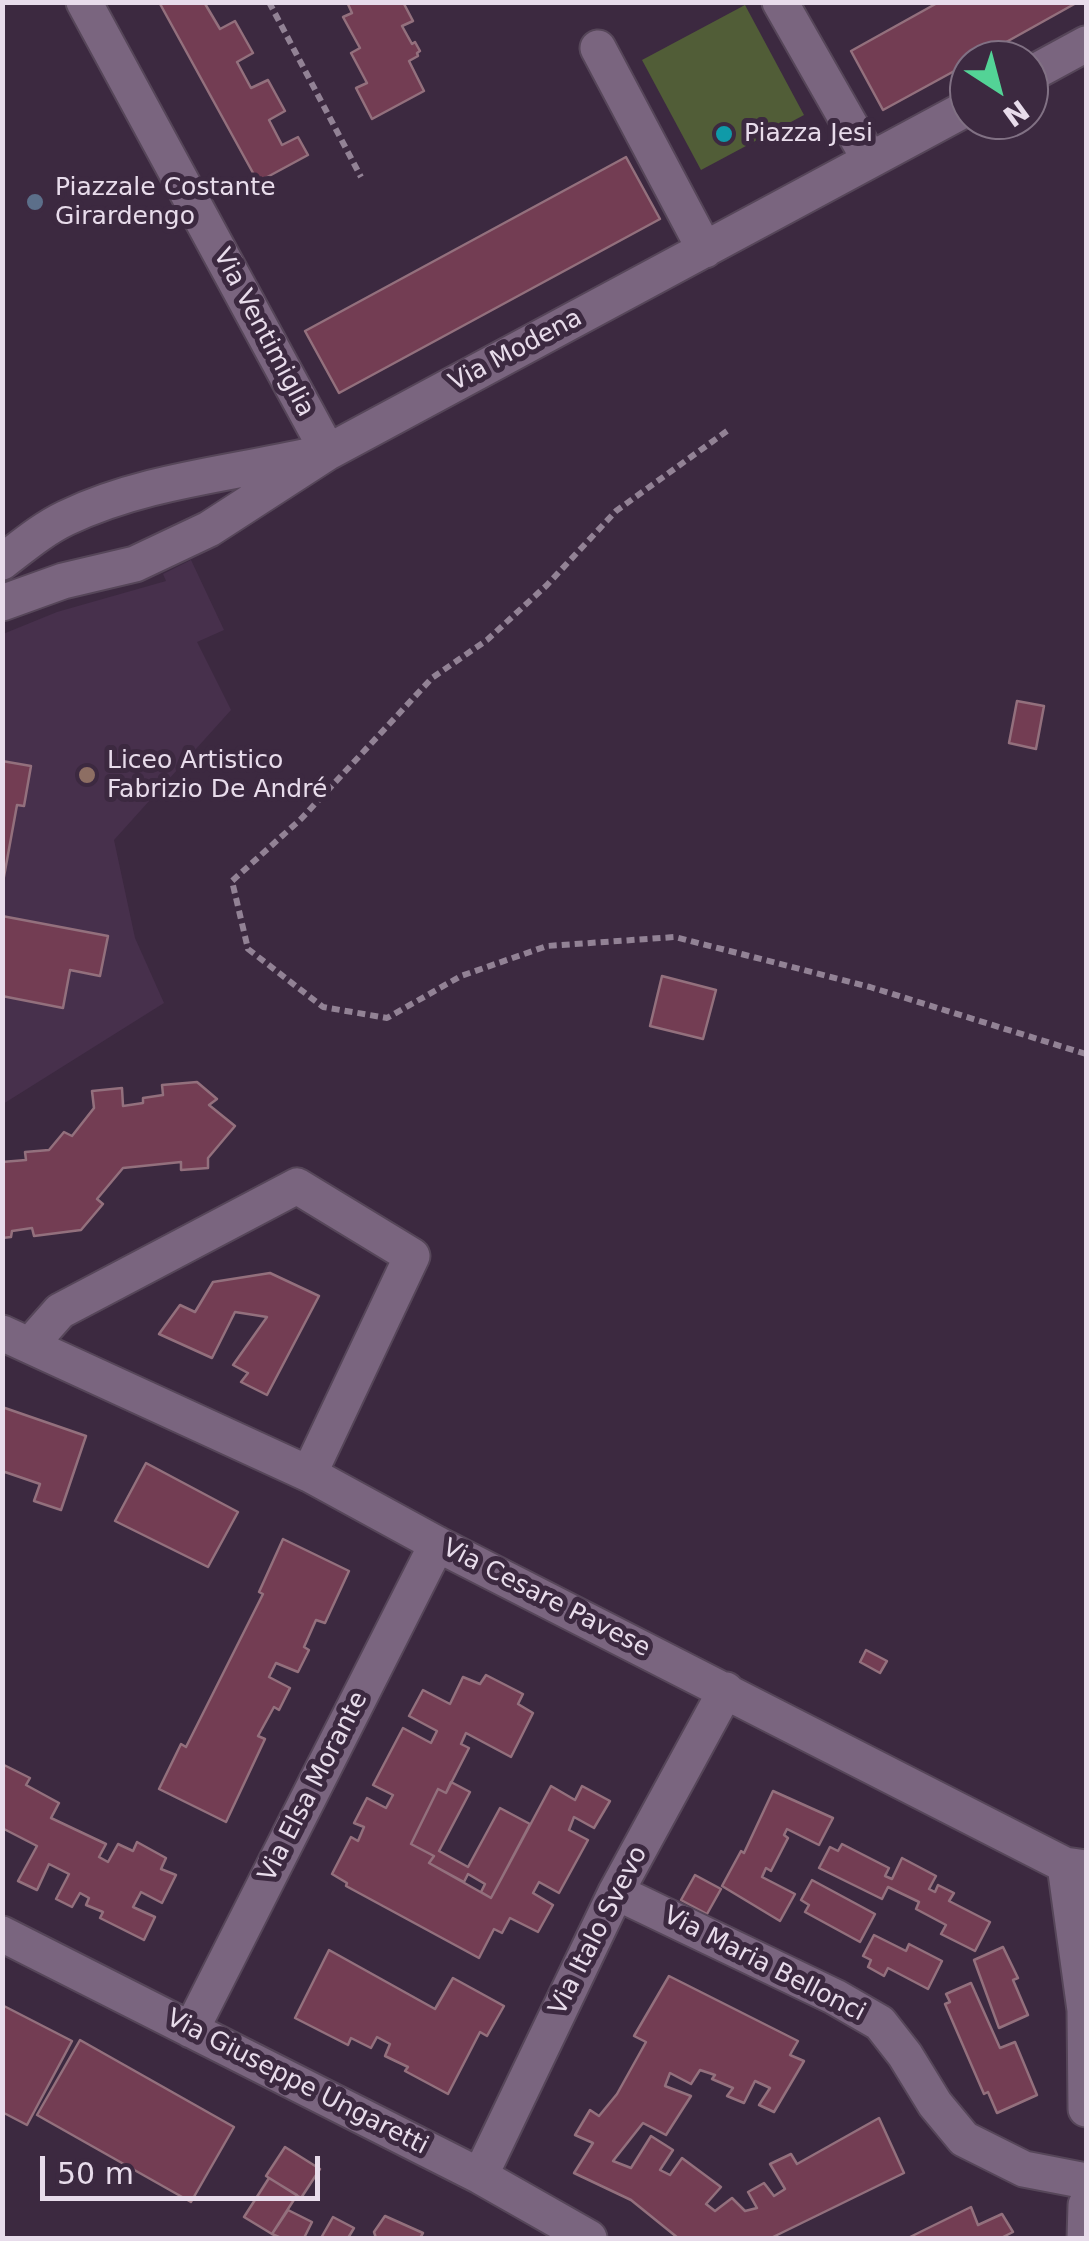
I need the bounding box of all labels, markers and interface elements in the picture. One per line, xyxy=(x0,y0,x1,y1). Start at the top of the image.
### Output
north arrow xyxy=(949,40,1049,140)
text: N xyxy=(997,93,1035,133)
place label: Piazza Jesi xyxy=(744,119,873,149)
marker: Piazza Jesi xyxy=(713,123,735,145)
place label: Piazzale Costante Girardengo xyxy=(55,173,276,232)
marker: Piazzale Costante Girardengo xyxy=(24,191,46,213)
street label: Via Ventimiglia xyxy=(206,244,320,422)
street label: Via Modena xyxy=(444,303,588,399)
place label: Liceo Artistico Fabrizio De André xyxy=(107,746,327,805)
marker: Liceo Artistico Fabrizio De André xyxy=(76,764,98,786)
street label: Via Cesare Pavese xyxy=(437,1534,655,1664)
street label: Via Elsa Morante xyxy=(253,1687,375,1887)
street label: Via Italo Svevo xyxy=(544,1842,654,2020)
street label: Via Maria Bellonci xyxy=(658,1901,870,2029)
street label: Via Giuseppe Ungaretti xyxy=(161,2004,433,2162)
scale bar xyxy=(45,2136,325,2198)
text: 50 m xyxy=(57,2156,134,2191)

